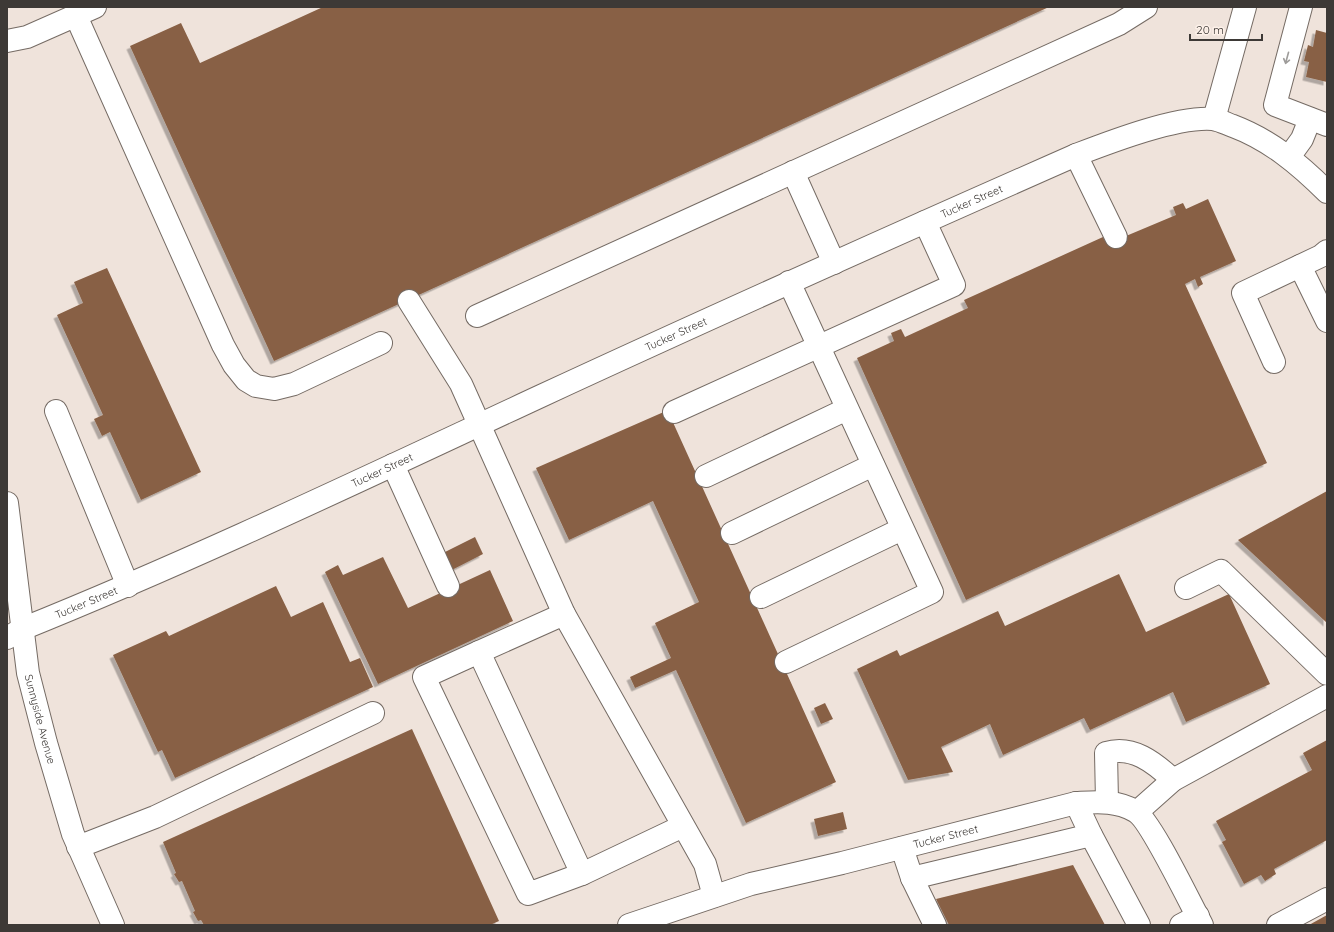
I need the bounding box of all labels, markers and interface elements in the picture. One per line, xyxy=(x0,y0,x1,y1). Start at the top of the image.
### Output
scale bar xyxy=(1190,16,1262,42)
text: 20 m xyxy=(1196,22,1224,37)
one-way arrow xyxy=(1283,51,1291,64)
street label: Tucker Street xyxy=(938,181,1005,221)
street label: Tucker Street xyxy=(643,314,709,354)
street label: Tucker Street xyxy=(349,450,415,491)
street label: Tucker Street xyxy=(53,583,120,622)
street label: Sunnyside Avenue xyxy=(22,673,59,766)
street label: Tucker Street xyxy=(912,821,980,851)

